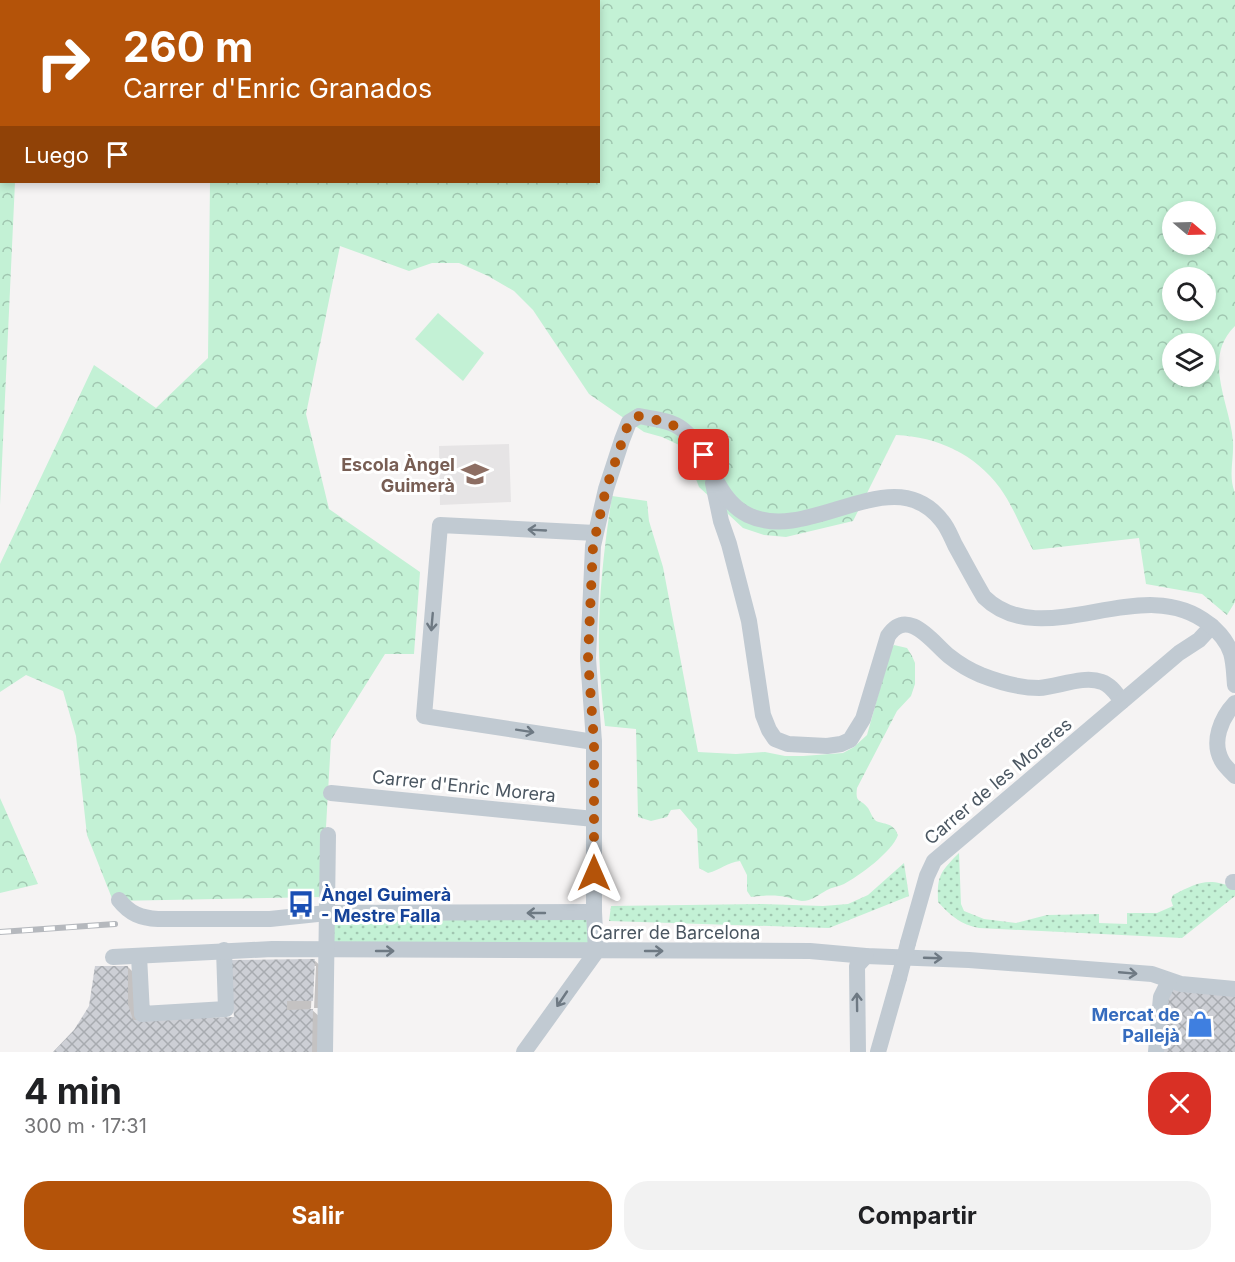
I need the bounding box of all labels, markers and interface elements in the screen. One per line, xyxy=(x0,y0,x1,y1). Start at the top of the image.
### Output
text: 260 m xyxy=(123,21,253,72)
icon: right xyxy=(24,24,102,102)
text: Carrer d'Enric Granados xyxy=(123,72,432,105)
icon: arrive xyxy=(101,138,134,171)
text: Luego xyxy=(24,142,89,168)
north arrow xyxy=(1162,201,1216,255)
map controls xyxy=(1162,201,1216,387)
button: search xyxy=(1162,267,1216,321)
button: layers xyxy=(1162,333,1216,387)
pin xyxy=(678,429,729,480)
icon: arrive xyxy=(687,438,720,471)
place label: Escola Àngel Guimerà xyxy=(341,454,455,496)
school or university icon: Escola Àngel Guimerà xyxy=(460,459,490,489)
one-way arrow xyxy=(527,524,547,535)
one-way arrow xyxy=(426,612,437,632)
street label: Carrer de les Moreres xyxy=(920,713,1076,849)
one-way arrow xyxy=(514,726,534,737)
street label: Carrer d'Enric Morera xyxy=(371,766,557,806)
position arrow xyxy=(562,841,626,905)
place label: Àngel Guimerà - Mestre Falla xyxy=(321,884,451,926)
bus stop icon: Àngel Guimerà - Mestre Falla xyxy=(286,889,316,919)
one-way arrow xyxy=(526,907,546,919)
street label: Carrer de Barcelona xyxy=(590,922,760,943)
one-way arrow xyxy=(374,945,394,957)
one-way arrow xyxy=(644,945,664,957)
one-way arrow xyxy=(923,953,943,964)
one-way arrow xyxy=(1117,968,1137,979)
one-way arrow xyxy=(556,990,568,1007)
one-way arrow xyxy=(851,993,863,1013)
place label: Mercat de Pallejà xyxy=(1091,1004,1180,1046)
shop icon: Mercat de Pallejà xyxy=(1185,1009,1215,1039)
text: 4 min xyxy=(24,1069,122,1113)
button: close xyxy=(1148,1072,1211,1135)
text: 300 m · 17:31 xyxy=(24,1114,147,1138)
button: Salir xyxy=(24,1181,612,1250)
button: Compartir xyxy=(624,1181,1211,1250)

